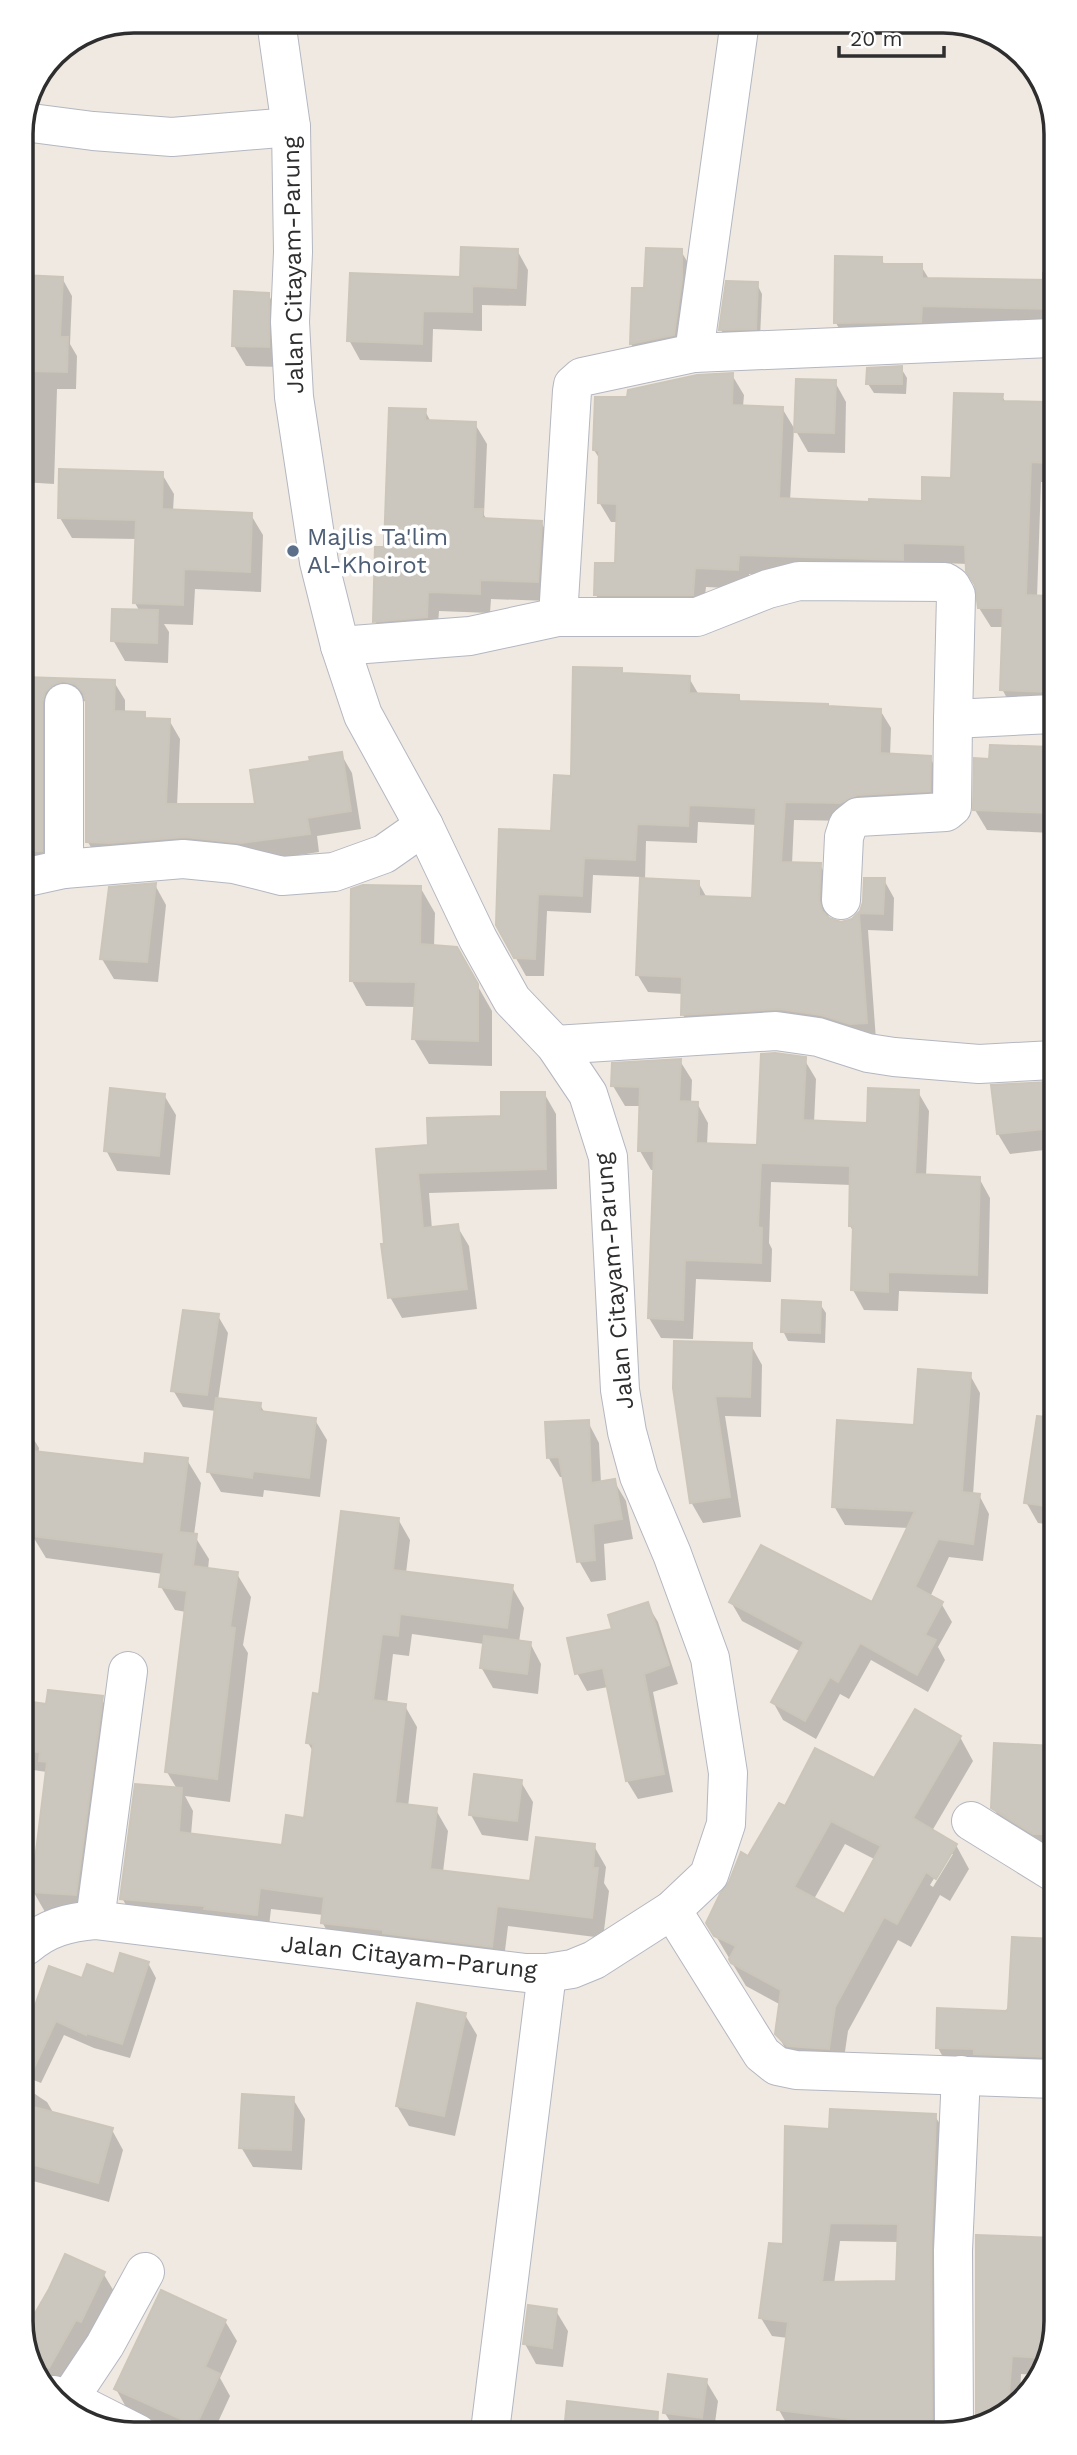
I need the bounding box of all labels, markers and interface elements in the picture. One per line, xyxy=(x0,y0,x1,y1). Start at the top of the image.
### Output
scale bar xyxy=(839,14,944,58)
text: 20 m xyxy=(850,26,902,51)
street label: Jalan Citayam-Parung xyxy=(277,136,309,394)
place label: Majlis Ta'lim Al-Khoirot xyxy=(307,523,448,579)
marker: Majlis Ta'lim Al-Khoirot xyxy=(285,543,301,559)
street label: Jalan Citayam-Parung xyxy=(589,1151,639,1411)
street label: Jalan Citayam-Parung xyxy=(279,1930,539,1984)

